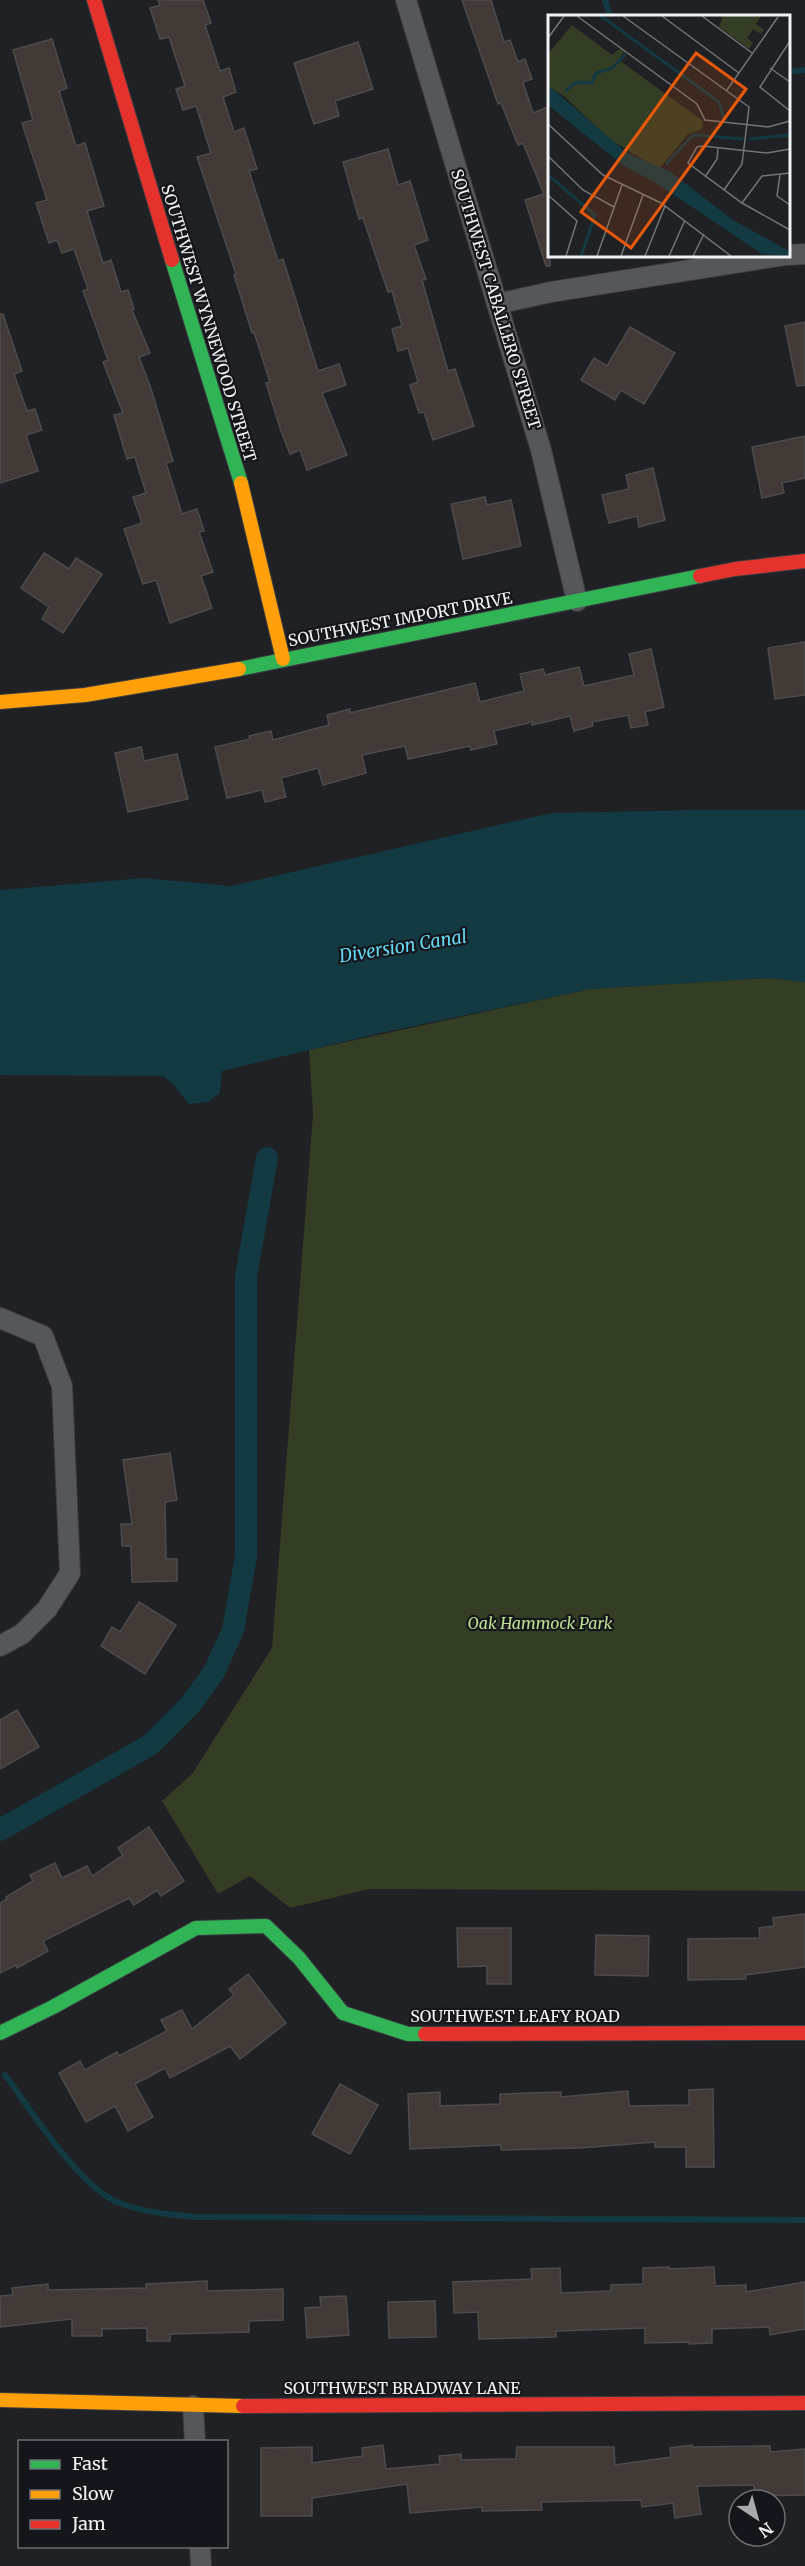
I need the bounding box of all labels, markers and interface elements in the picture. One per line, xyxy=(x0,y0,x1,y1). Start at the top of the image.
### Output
inset map xyxy=(548,15,790,256)
street label: SOUTHWEST CABALLERO STREET xyxy=(447,166,545,432)
street label: SOUTHWEST WYNNEWOOD STREET xyxy=(157,182,261,464)
street label: SOUTHWEST IMPORT DRIVE xyxy=(286,587,515,651)
water label: Diversion Canal xyxy=(337,925,468,968)
park label: Oak Hammock Park xyxy=(468,1613,613,1633)
street label: SOUTHWEST LEAFY ROAD xyxy=(410,2006,620,2026)
street label: SOUTHWEST BRADWAY LANE xyxy=(284,2378,521,2398)
legend xyxy=(18,2440,228,2548)
text: Fast xyxy=(72,2452,108,2475)
text: Slow xyxy=(72,2482,115,2505)
north arrow xyxy=(727,2488,787,2548)
text: Jam xyxy=(71,2512,106,2535)
text: N xyxy=(755,2518,777,2542)

